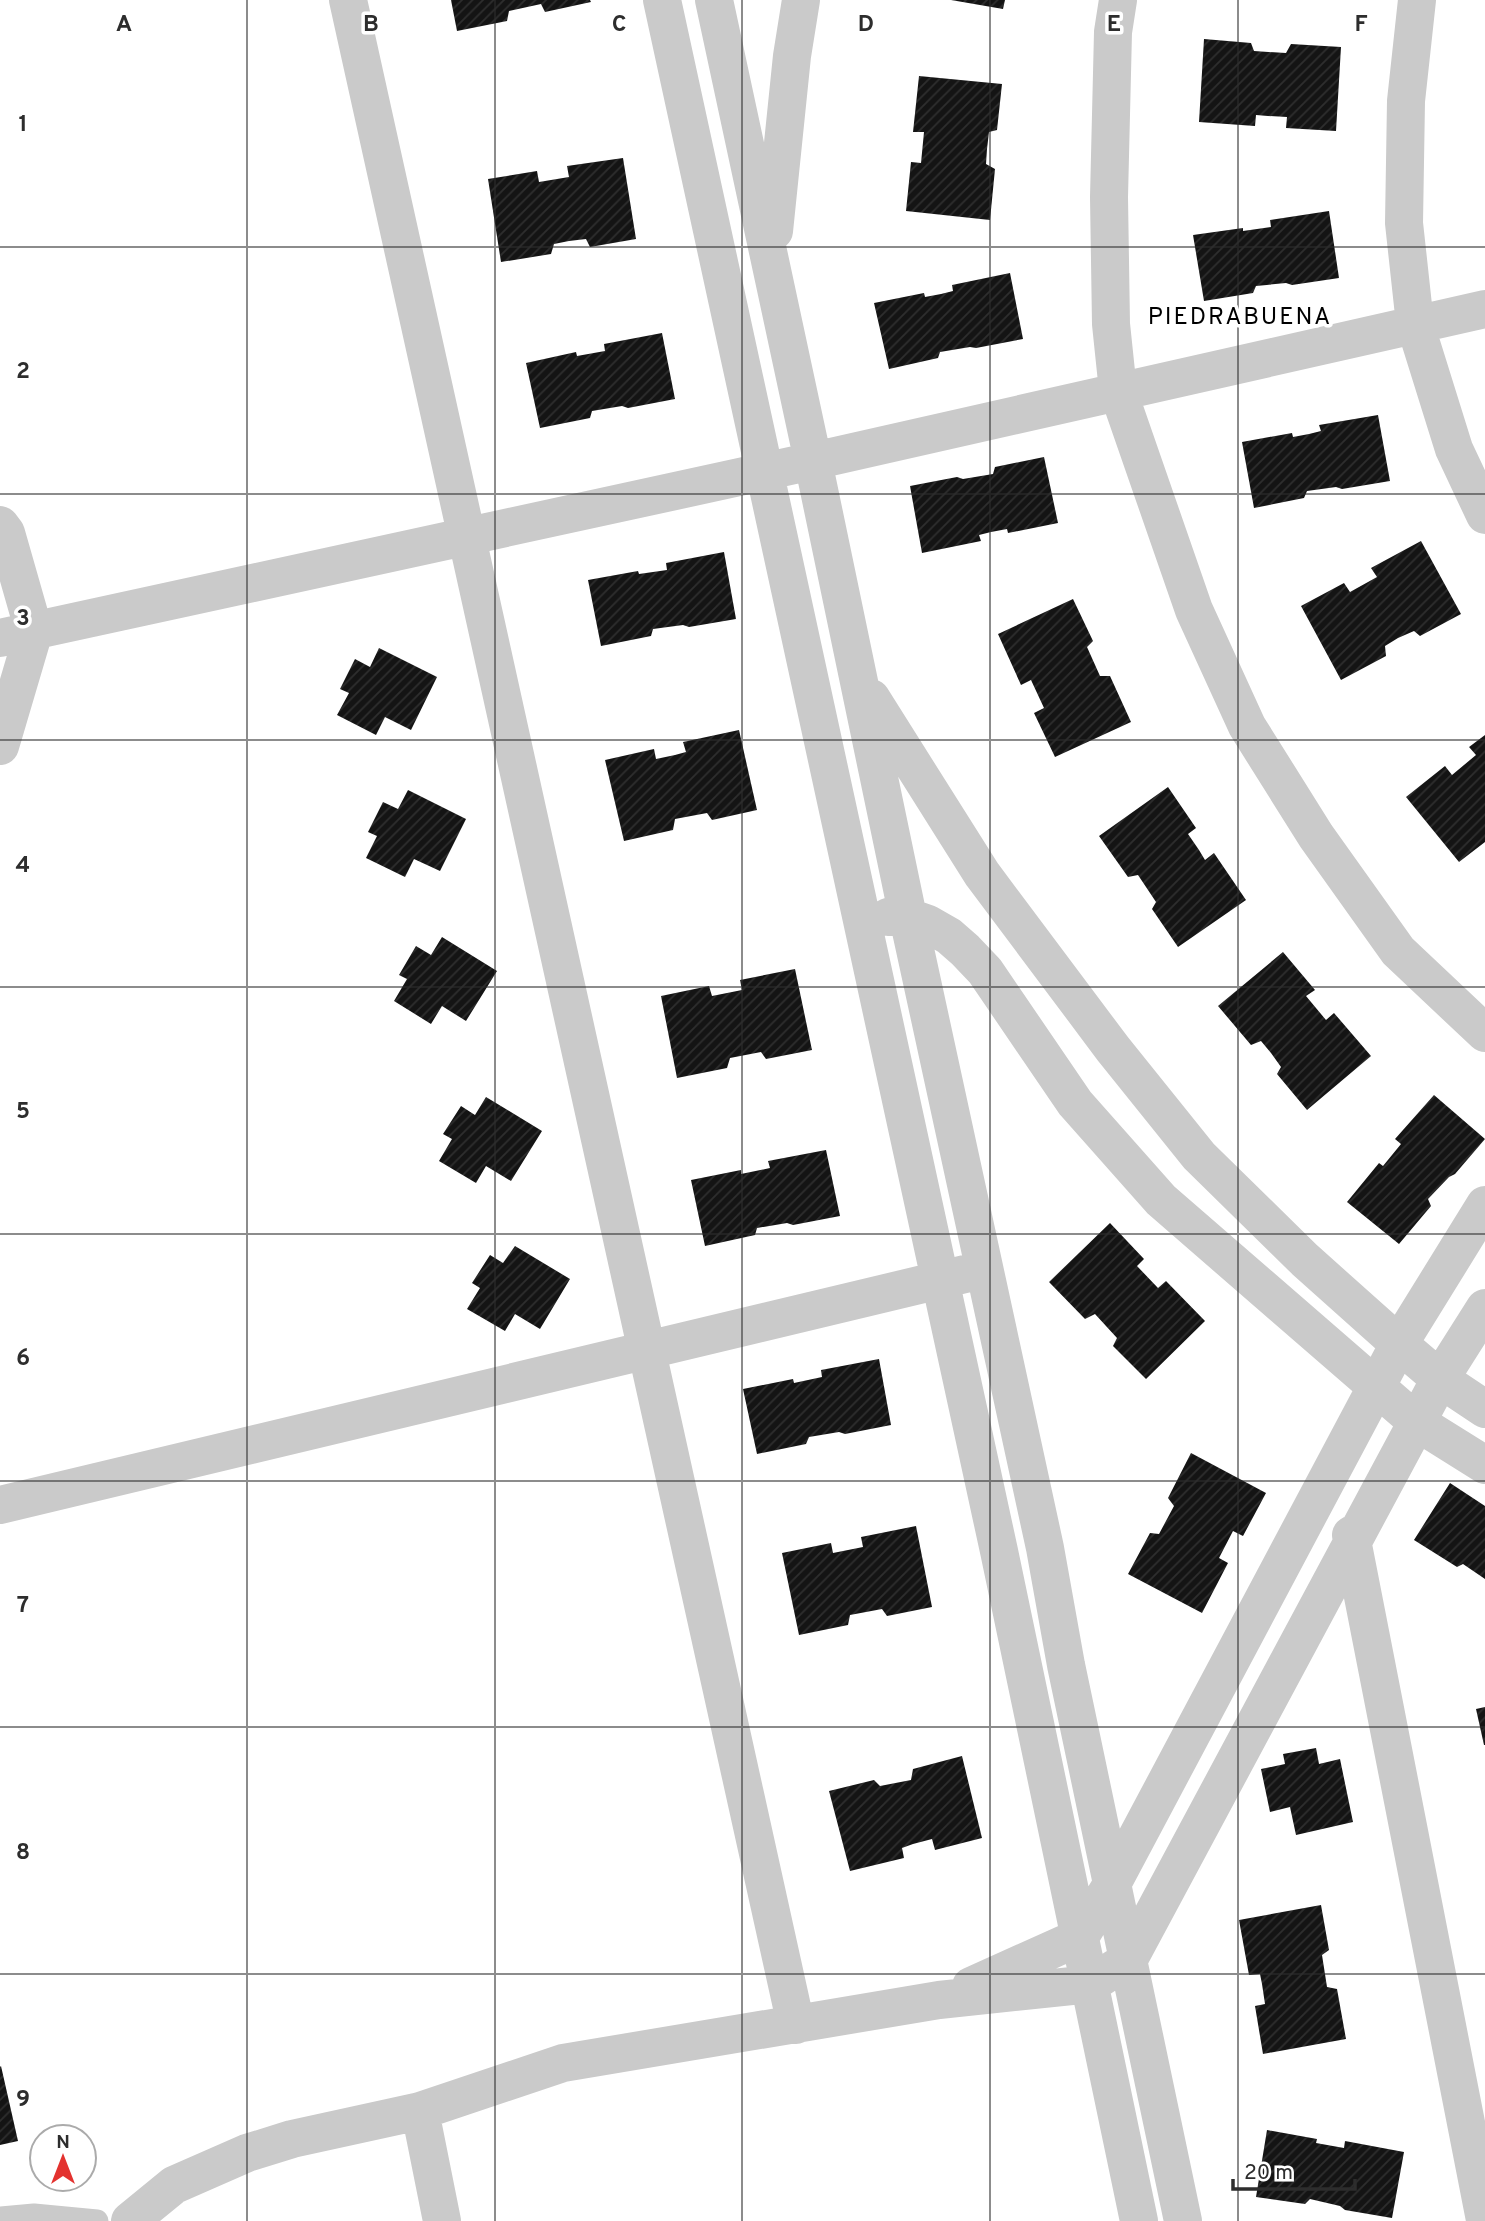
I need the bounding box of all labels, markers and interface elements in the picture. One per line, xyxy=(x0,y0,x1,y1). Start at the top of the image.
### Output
text: A xyxy=(116,11,132,40)
text: B xyxy=(363,11,379,40)
text: C xyxy=(612,11,626,40)
text: D xyxy=(858,11,874,40)
text: E xyxy=(1107,11,1121,40)
text: F xyxy=(1354,11,1368,40)
text: 1 xyxy=(18,111,28,140)
district label: PIEDRABUENA xyxy=(1148,303,1332,333)
text: 2 xyxy=(16,358,30,387)
text: 3 xyxy=(16,605,30,634)
text: 4 xyxy=(16,852,30,881)
text: 5 xyxy=(16,1098,30,1127)
text: 6 xyxy=(16,1345,30,1374)
text: 7 xyxy=(17,1592,29,1621)
text: 8 xyxy=(16,1839,30,1868)
text: 9 xyxy=(16,2086,30,2115)
north arrow xyxy=(28,2123,98,2193)
text: N xyxy=(56,2131,70,2155)
scale bar xyxy=(1233,2148,1356,2192)
text: 20 m xyxy=(1244,2160,1293,2187)

